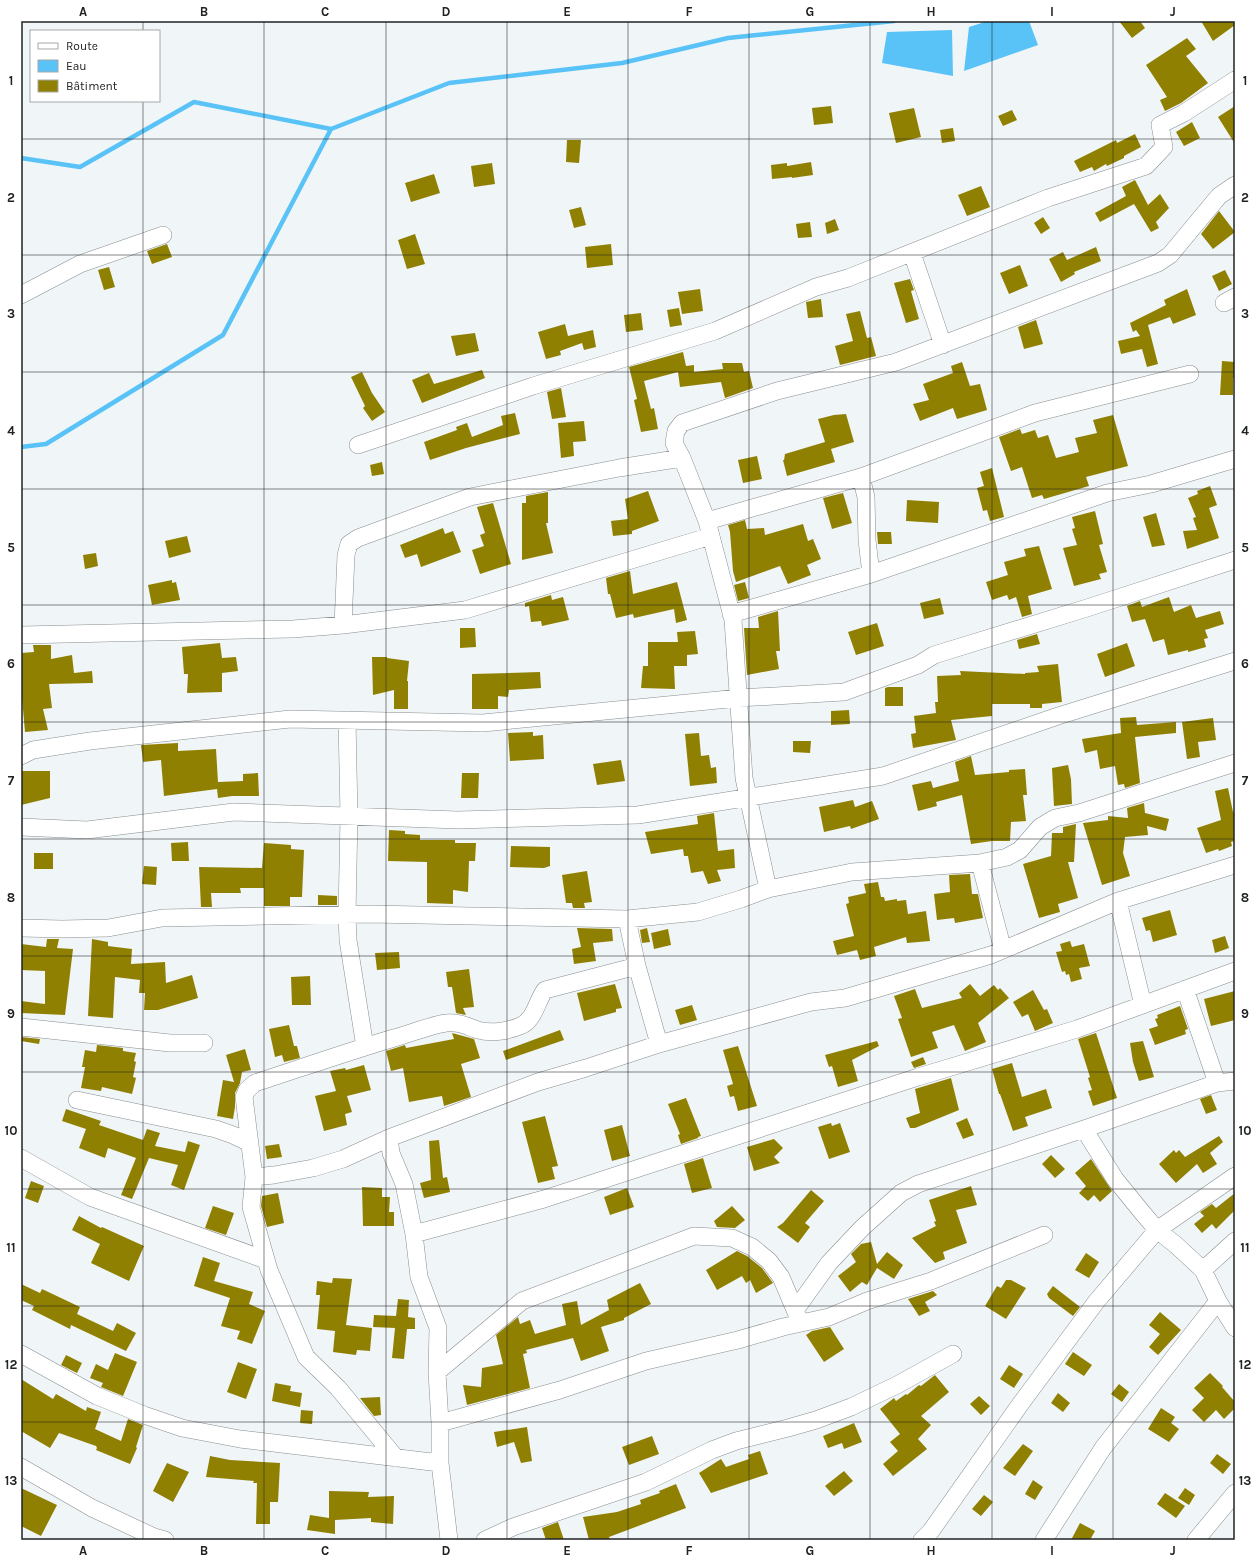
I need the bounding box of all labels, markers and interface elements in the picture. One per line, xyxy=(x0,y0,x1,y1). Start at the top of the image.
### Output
text: A xyxy=(79,4,87,19)
text: B xyxy=(200,4,208,19)
text: C xyxy=(321,4,329,19)
text: D xyxy=(442,4,451,19)
text: E xyxy=(563,4,571,19)
text: F xyxy=(685,4,693,19)
text: G xyxy=(806,4,814,19)
text: H xyxy=(926,4,936,19)
text: I xyxy=(1050,4,1054,19)
text: J xyxy=(1170,4,1176,19)
legend xyxy=(30,30,160,102)
text: Route xyxy=(66,39,98,53)
text: Eau xyxy=(66,59,87,73)
text: 1 xyxy=(9,73,13,88)
text: 1 xyxy=(1243,73,1247,88)
text: Bâtiment xyxy=(66,79,118,93)
text: 2 xyxy=(7,190,15,205)
text: 2 xyxy=(1241,190,1249,205)
text: 3 xyxy=(7,306,15,321)
text: 3 xyxy=(1241,306,1249,321)
text: 4 xyxy=(7,423,15,438)
text: 4 xyxy=(1241,423,1249,438)
text: 5 xyxy=(7,540,15,555)
text: 5 xyxy=(1241,540,1249,555)
text: 6 xyxy=(7,656,15,671)
text: 6 xyxy=(1241,656,1249,671)
text: 7 xyxy=(8,773,15,788)
text: 7 xyxy=(1242,773,1249,788)
text: 8 xyxy=(7,890,15,905)
text: 8 xyxy=(1241,890,1249,905)
text: 9 xyxy=(7,1006,15,1021)
text: 9 xyxy=(1241,1006,1249,1021)
text: 10 xyxy=(5,1123,17,1138)
text: 10 xyxy=(1239,1123,1251,1138)
text: 11 xyxy=(6,1240,16,1255)
text: 11 xyxy=(1240,1240,1250,1255)
text: 12 xyxy=(5,1357,17,1372)
text: 12 xyxy=(1239,1357,1251,1372)
text: 13 xyxy=(5,1473,17,1488)
text: 13 xyxy=(1239,1473,1251,1488)
text: A xyxy=(79,1543,87,1558)
text: B xyxy=(200,1543,208,1558)
text: C xyxy=(321,1543,329,1558)
text: D xyxy=(442,1543,451,1558)
text: E xyxy=(563,1543,571,1558)
text: F xyxy=(685,1543,693,1558)
text: G xyxy=(806,1543,814,1558)
text: H xyxy=(926,1543,936,1558)
text: I xyxy=(1050,1543,1054,1558)
text: J xyxy=(1170,1543,1176,1558)

